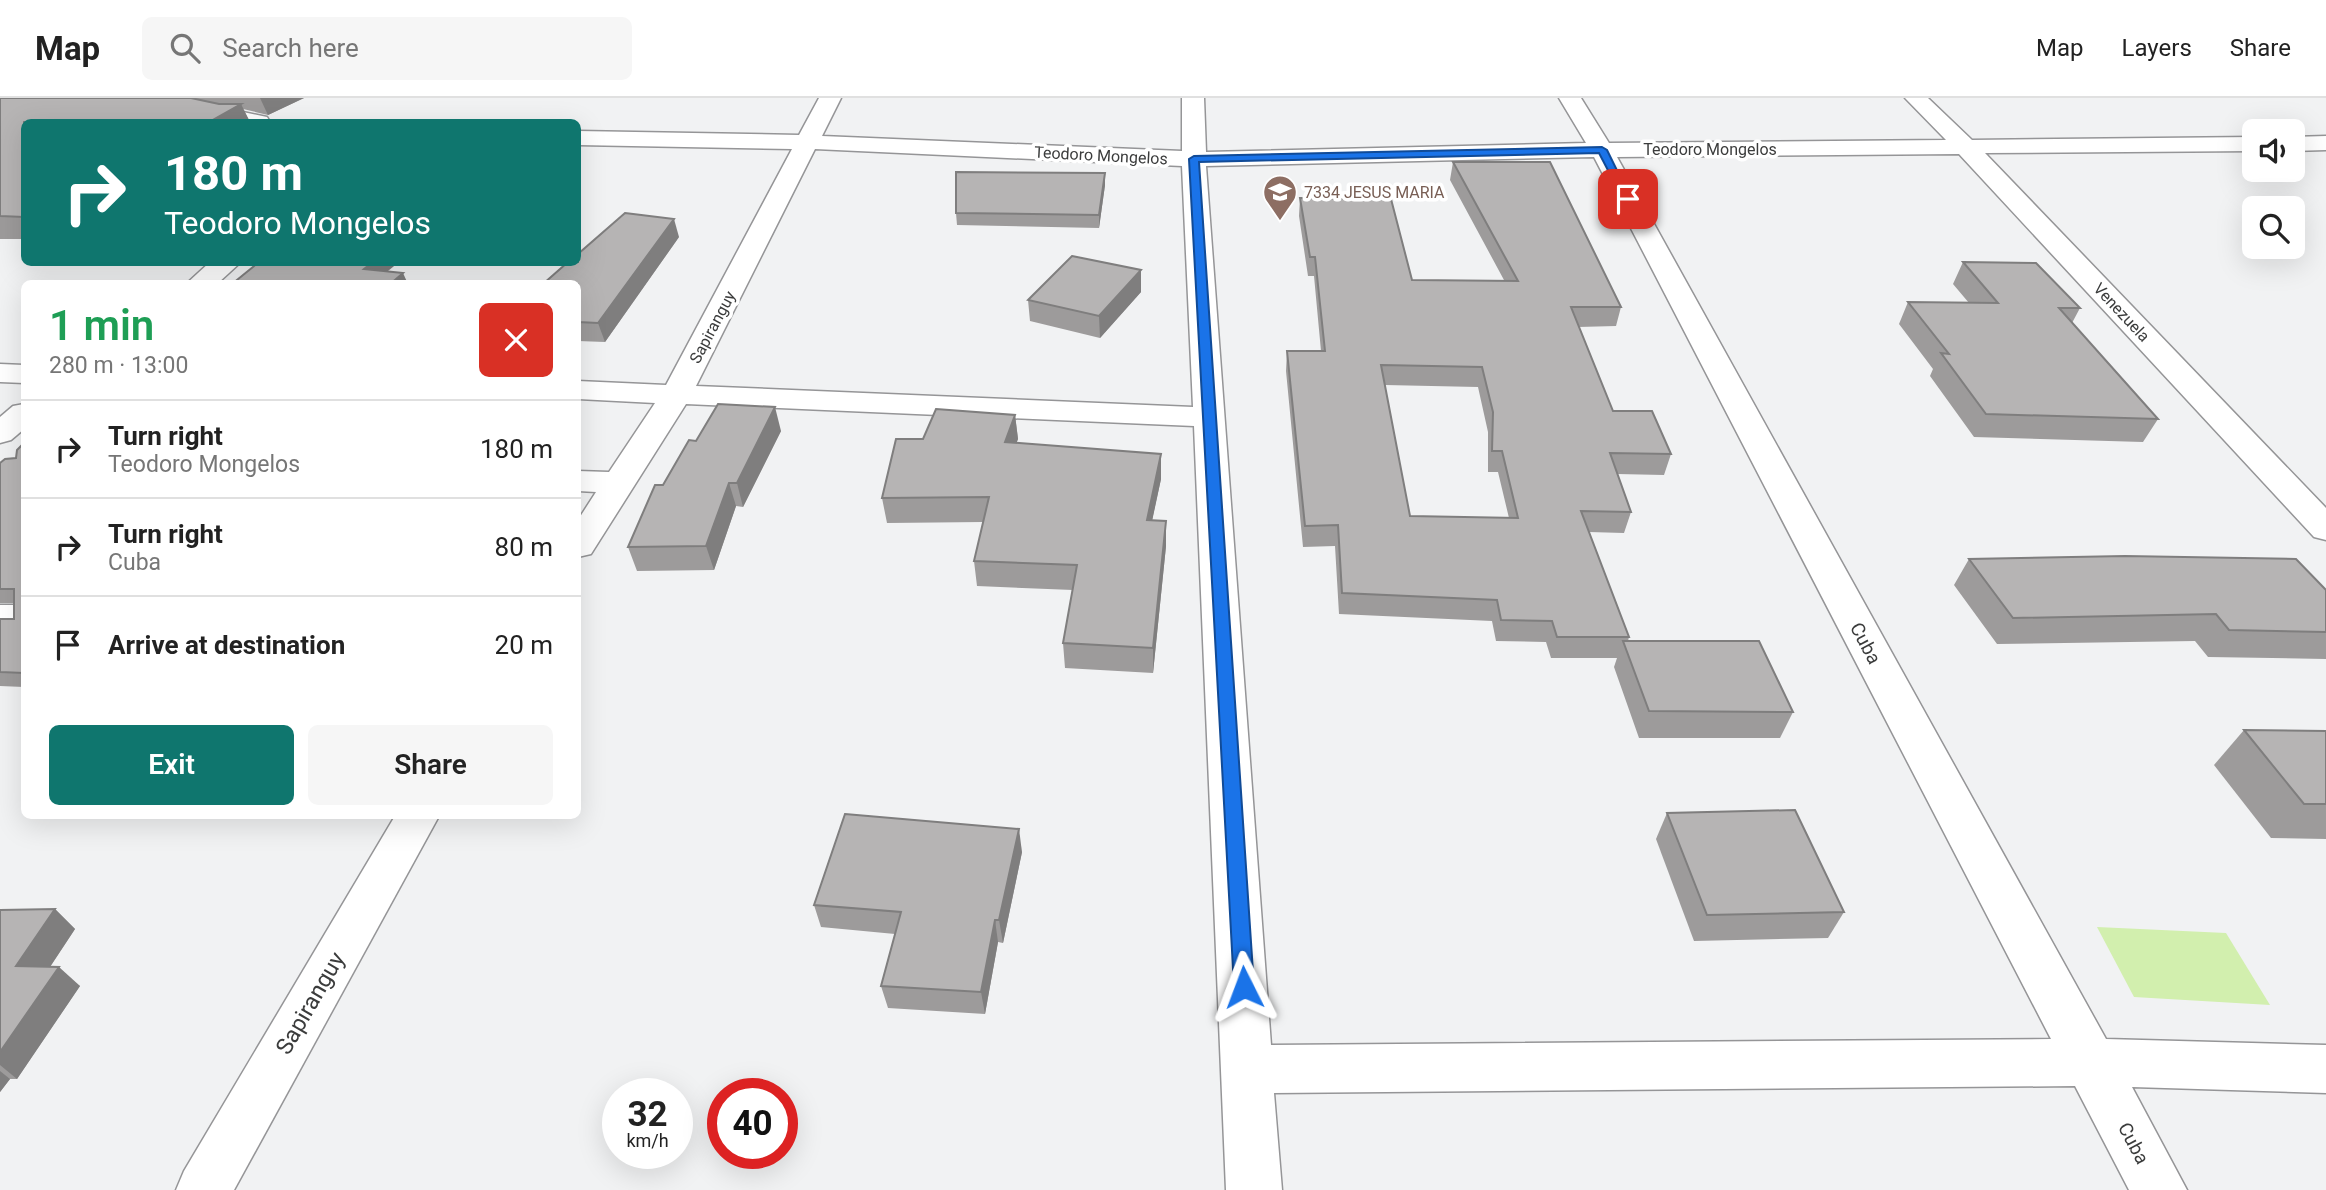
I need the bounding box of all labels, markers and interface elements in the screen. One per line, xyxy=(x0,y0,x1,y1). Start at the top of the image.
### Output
search box xyxy=(142,17,632,80)
text: Map xyxy=(35,29,100,68)
icon: search xyxy=(166,29,204,67)
text: Search here xyxy=(222,33,359,63)
text: Map xyxy=(2036,34,2084,62)
text: Layers xyxy=(2122,34,2192,62)
text: Share xyxy=(2230,34,2291,62)
map controls xyxy=(2242,119,2305,259)
button: sound xyxy=(2242,119,2305,182)
street label: Teodoro Mongelos xyxy=(1643,140,1777,159)
street label: Teodoro Mongelos xyxy=(1034,143,1168,168)
text: 180 m xyxy=(164,145,303,202)
icon: right xyxy=(49,147,140,238)
pin xyxy=(1598,169,1658,229)
school or university icon: 7334 JESUS MARIA xyxy=(1261,173,1299,222)
icon: arrive xyxy=(1609,180,1647,218)
place label: 7334 JESUS MARIA xyxy=(1304,183,1445,202)
button: search xyxy=(2242,196,2305,259)
text: Teodoro Mongelos xyxy=(164,204,431,242)
street label: Venezuela xyxy=(2090,279,2154,346)
street label: Sapiranguy xyxy=(685,287,740,367)
text: 1 min xyxy=(49,301,154,350)
button: close xyxy=(479,303,553,377)
text: 280 m · 13:00 xyxy=(49,352,188,379)
text: Turn right xyxy=(108,421,223,451)
icon: right xyxy=(49,430,87,468)
text: 180 m xyxy=(480,434,553,464)
text: Teodoro Mongelos xyxy=(108,451,300,478)
text: Turn right xyxy=(108,519,223,549)
icon: right xyxy=(49,528,87,566)
text: 80 m xyxy=(495,532,553,562)
text: Cuba xyxy=(108,549,161,576)
street label: Cuba xyxy=(1845,618,1886,668)
icon: arrive xyxy=(49,626,87,664)
text: Arrive at destination xyxy=(108,630,345,660)
text: 20 m xyxy=(495,630,553,660)
button: Exit xyxy=(49,725,294,805)
button: Share xyxy=(308,725,553,805)
street label: Sapiranguy xyxy=(270,947,351,1059)
position arrow xyxy=(1207,950,1281,1024)
speed limit sign: 40 xyxy=(707,1078,798,1169)
text: 32 xyxy=(627,1094,668,1135)
street label: Cuba xyxy=(2113,1118,2154,1168)
text: km/h xyxy=(626,1130,669,1151)

